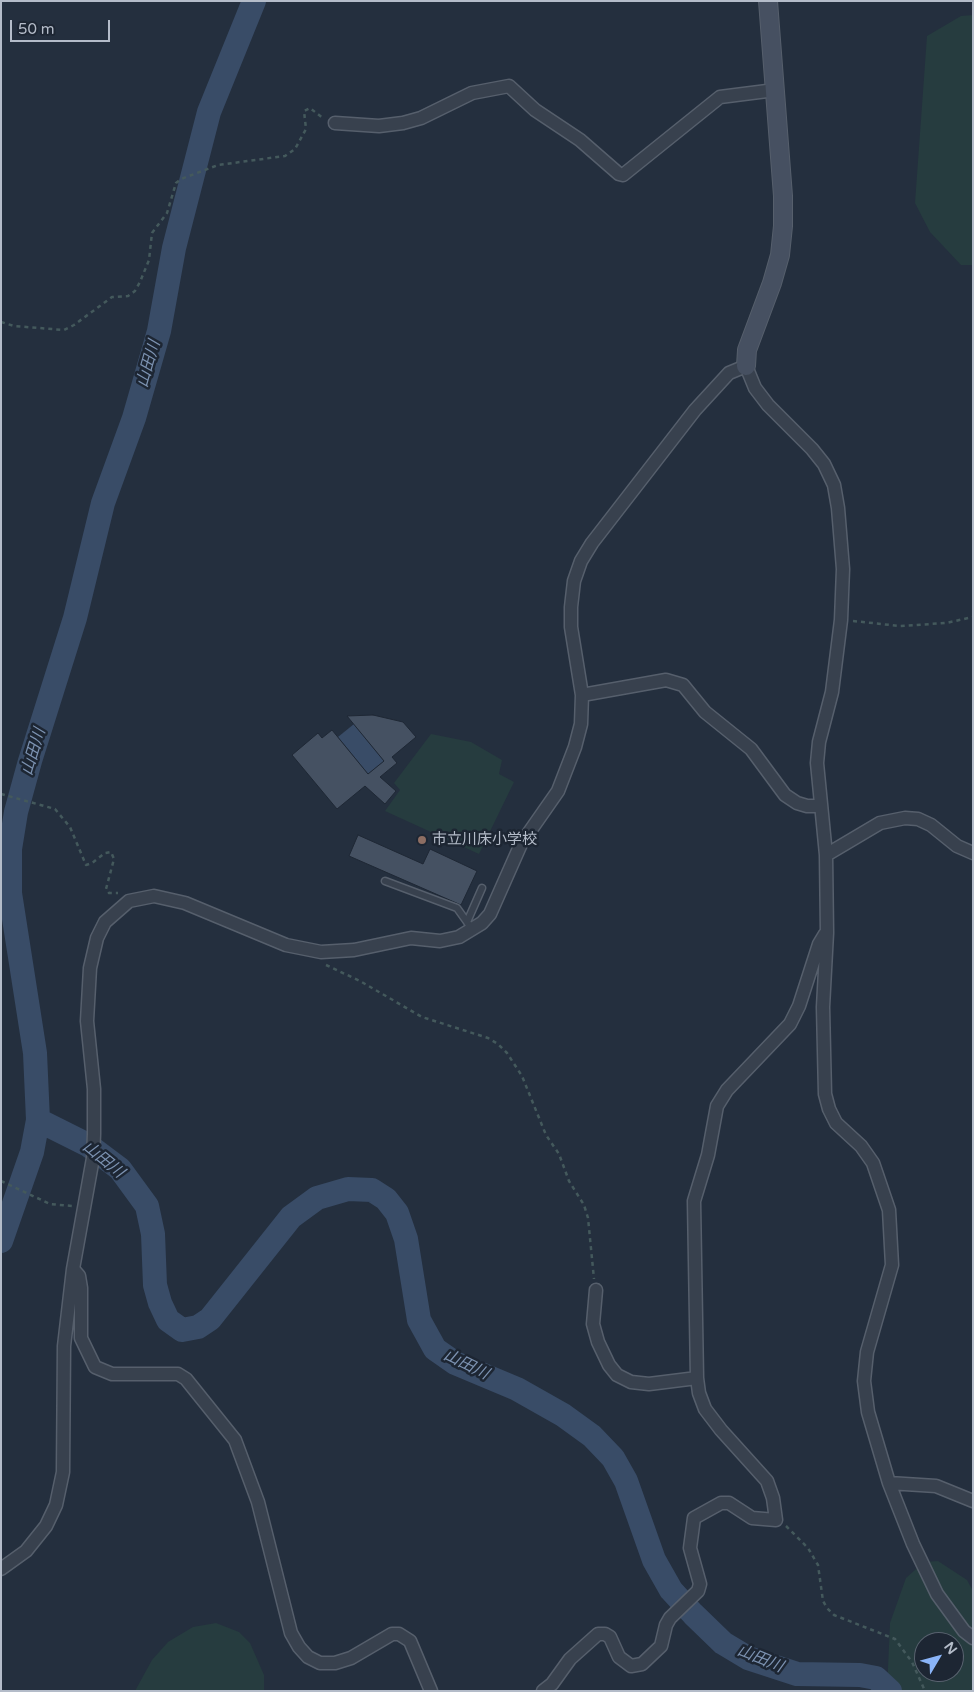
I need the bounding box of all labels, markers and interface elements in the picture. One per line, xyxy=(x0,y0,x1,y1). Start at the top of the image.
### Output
scale bar xyxy=(12,10,112,42)
text: 50 m xyxy=(18,20,55,38)
water label: 山田川 xyxy=(133,338,165,390)
water label: 山田川 xyxy=(18,726,50,778)
place label: 市立川床小学校 xyxy=(432,831,537,849)
marker: 市立川床小学校 xyxy=(416,834,428,846)
water label: 山田川 xyxy=(78,1137,128,1183)
water label: 山田川 xyxy=(440,1346,492,1384)
north arrow xyxy=(914,1632,964,1682)
text: N xyxy=(940,1639,961,1658)
water label: 山田川 xyxy=(734,1641,786,1677)

